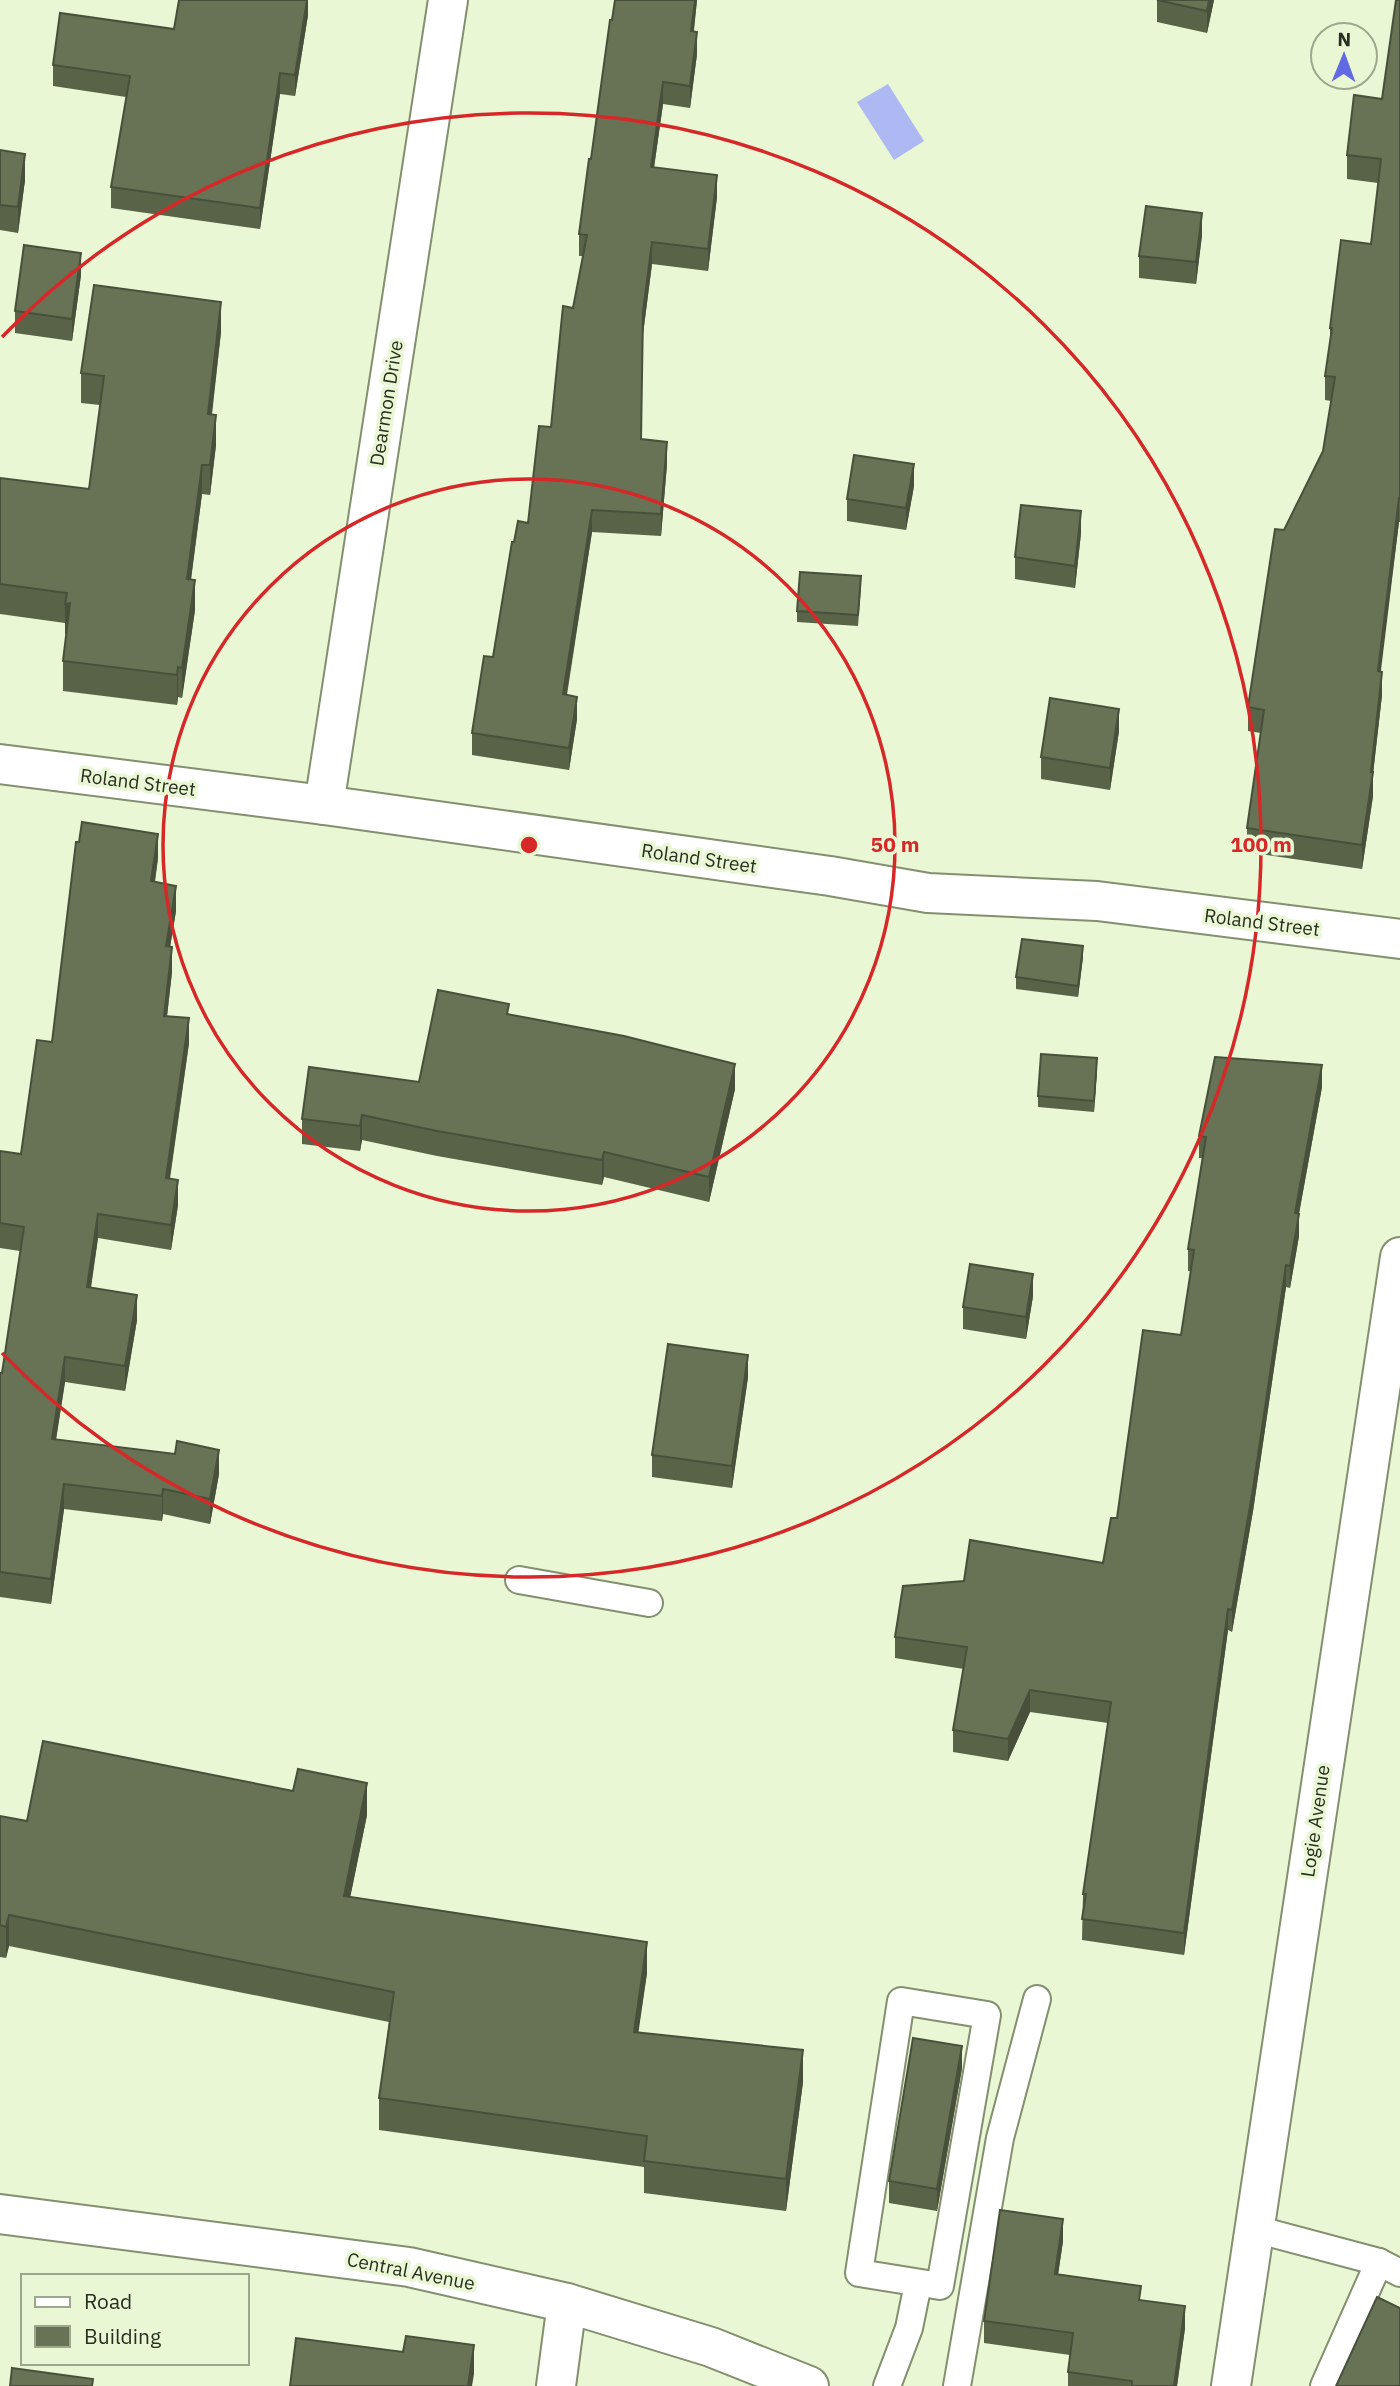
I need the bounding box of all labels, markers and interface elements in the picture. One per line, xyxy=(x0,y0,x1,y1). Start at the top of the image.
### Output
north arrow xyxy=(1309,21,1379,91)
text: N xyxy=(1337,27,1351,51)
street label: Dearmon Drive xyxy=(364,338,408,468)
street label: Roland Street xyxy=(79,763,197,801)
text: 50 m xyxy=(871,830,919,858)
text: 100 m xyxy=(1230,830,1292,858)
centre of rings xyxy=(517,833,541,857)
street label: Roland Street xyxy=(640,838,758,878)
street label: Roland Street xyxy=(1203,903,1321,941)
street label: Logie Avenue xyxy=(1295,1763,1335,1879)
street label: Central Avenue xyxy=(345,2247,477,2295)
legend xyxy=(21,2274,248,2365)
text: Road xyxy=(84,2287,132,2315)
text: Building xyxy=(84,2322,161,2350)

